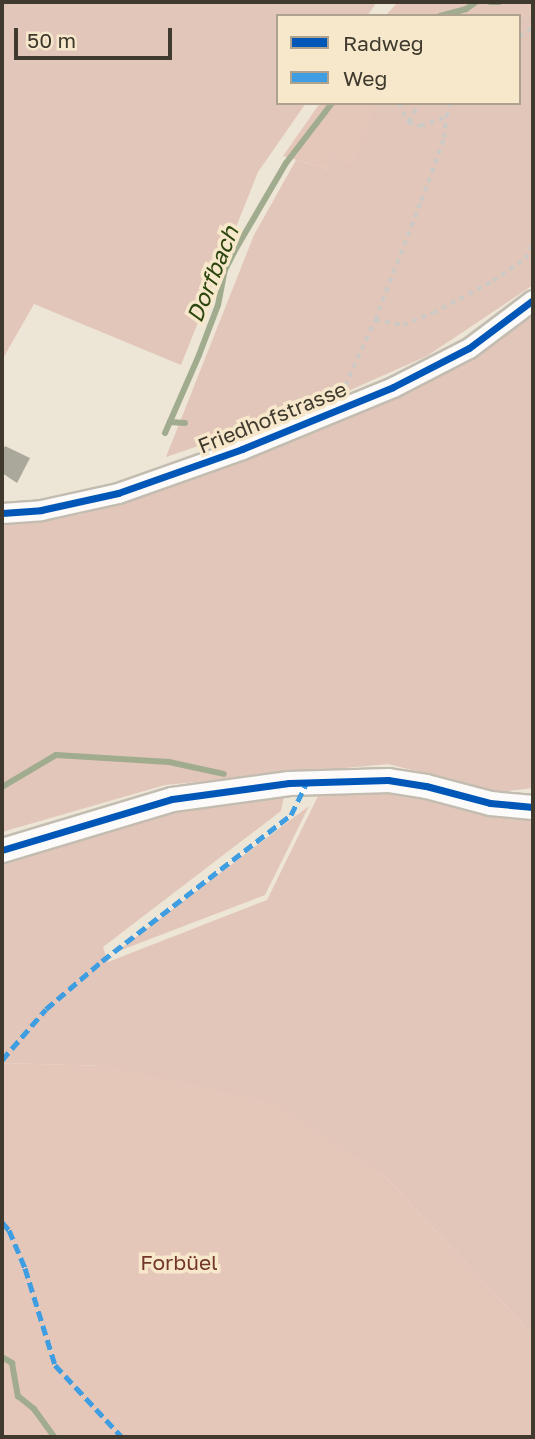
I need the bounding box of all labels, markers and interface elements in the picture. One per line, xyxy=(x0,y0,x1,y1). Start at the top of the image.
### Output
scale bar xyxy=(18,14,175,58)
legend xyxy=(276,14,521,105)
text: 50 m xyxy=(27,27,76,53)
text: Radweg xyxy=(343,30,424,56)
text: Weg xyxy=(343,65,387,91)
water label: Dorfbach xyxy=(180,222,244,326)
street label: Friedhofstrasse xyxy=(194,376,350,458)
park label: Forbüel xyxy=(140,1249,218,1275)

